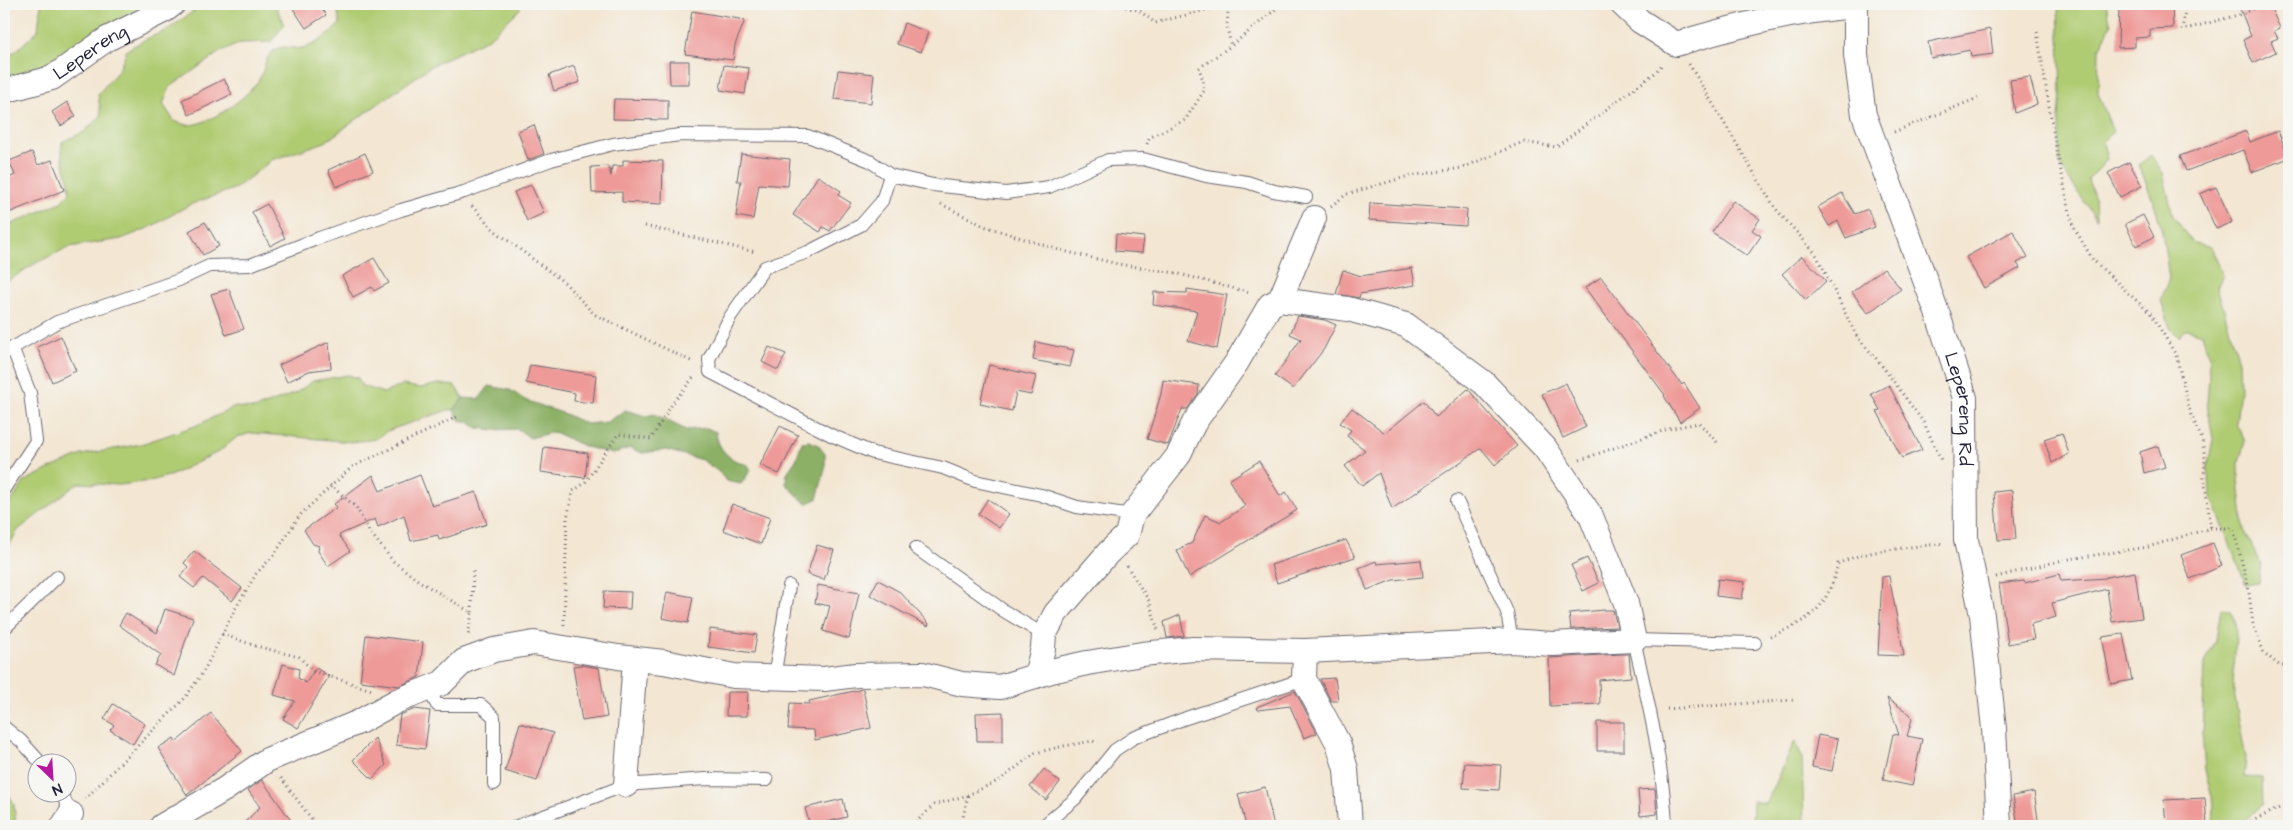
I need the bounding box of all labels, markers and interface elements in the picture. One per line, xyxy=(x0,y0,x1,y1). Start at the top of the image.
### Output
street label: Lepereng xyxy=(48,17,132,87)
street label: Lepereng Rd xyxy=(1937,349,1979,466)
north arrow xyxy=(28,752,78,802)
text: N xyxy=(49,778,65,800)

